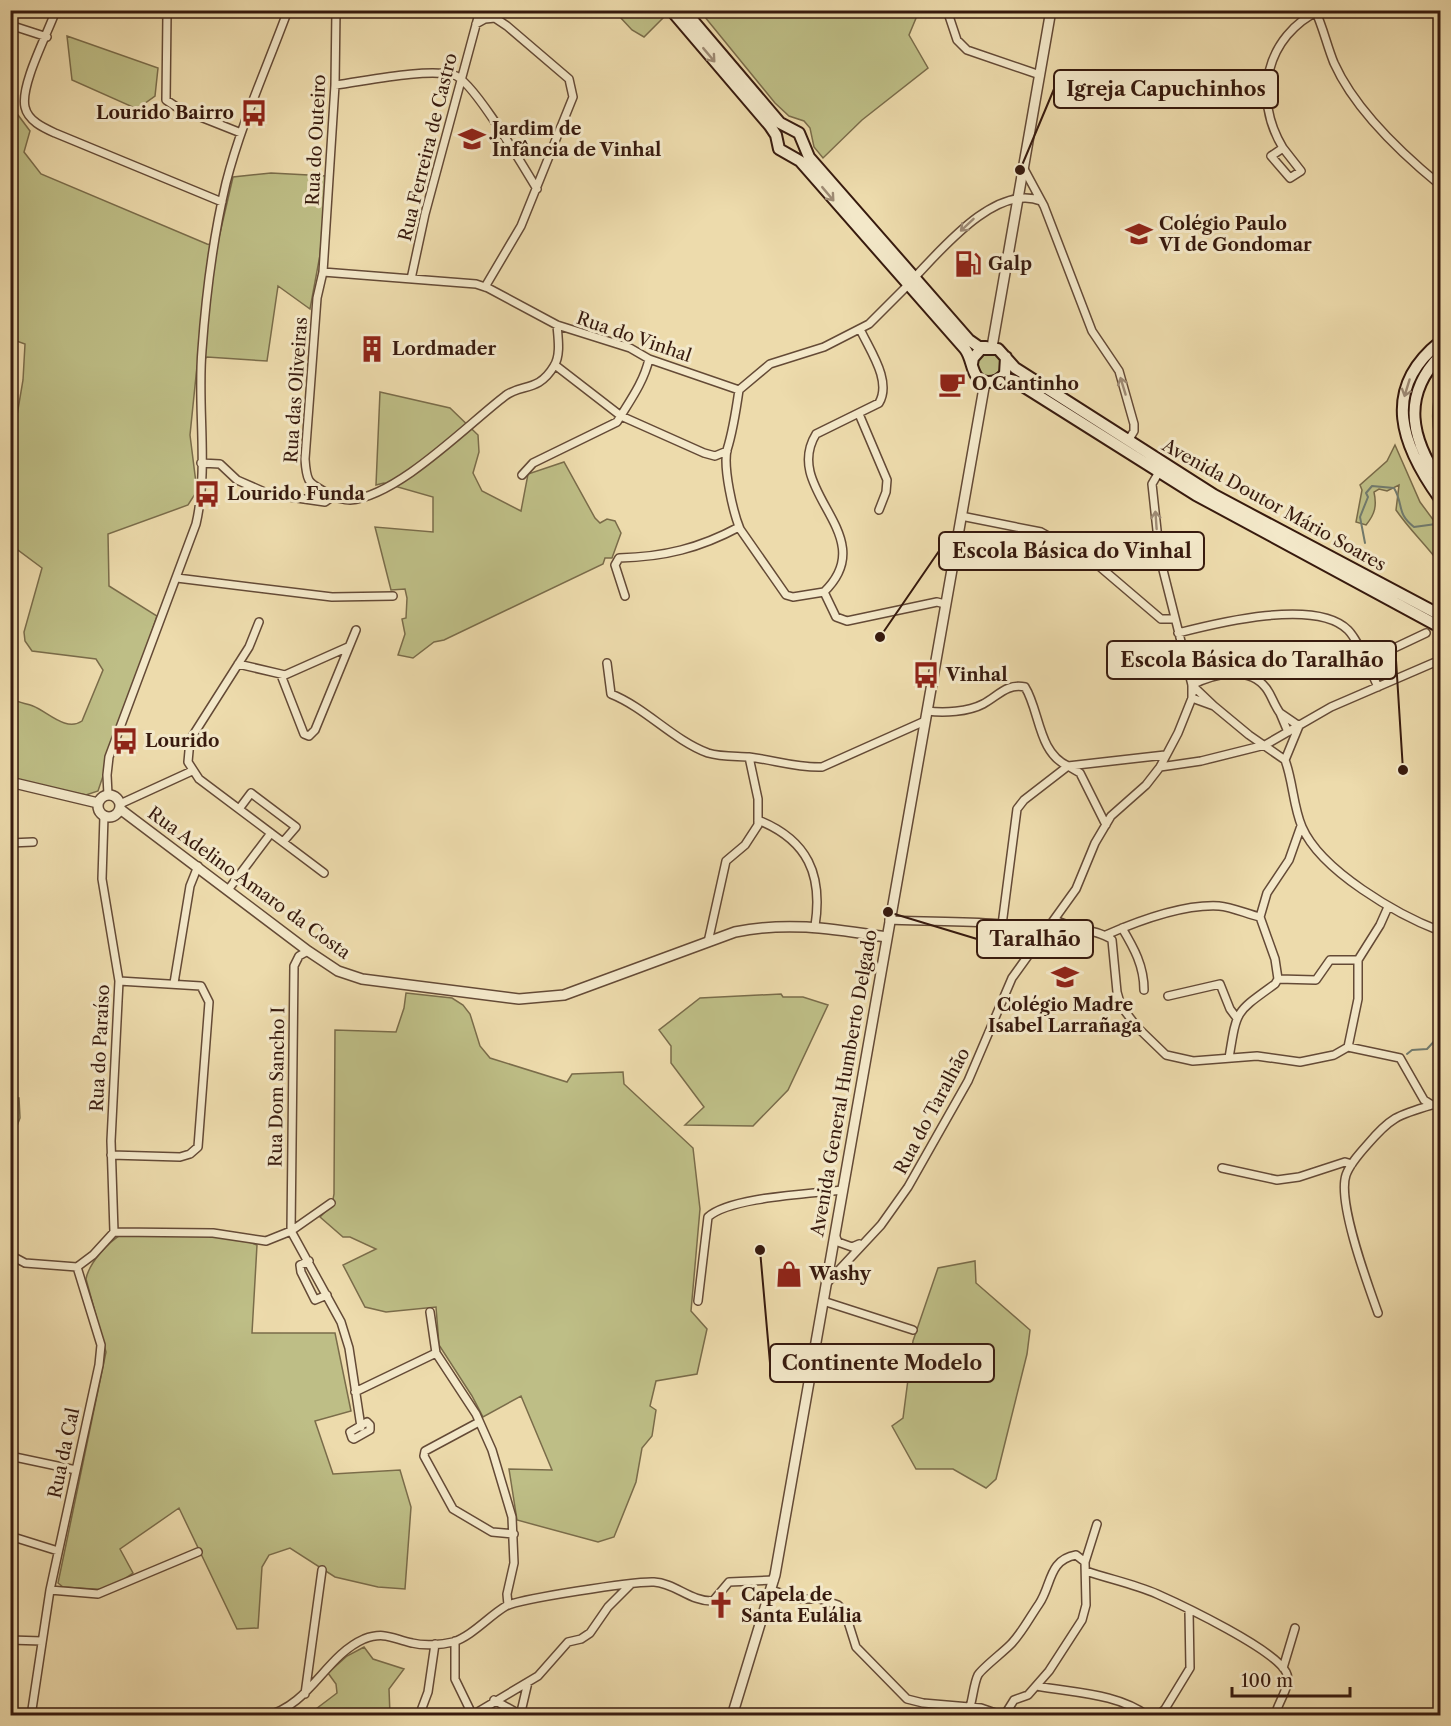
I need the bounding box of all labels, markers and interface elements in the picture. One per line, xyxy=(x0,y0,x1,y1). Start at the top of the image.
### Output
one-way arrow xyxy=(702,47,716,62)
street label: Rua Ferreira de Castro xyxy=(394,51,462,243)
callout: Igreja Capuchinhos xyxy=(1054,70,1278,108)
street label: Rua do Outeiro xyxy=(302,74,330,206)
text: Igreja Capuchinhos xyxy=(1066,77,1266,101)
bus stop icon: Lourido Bairro xyxy=(239,98,269,128)
place label: Lourido Bairro xyxy=(96,102,234,124)
place label: Jardim de Infância de Vinhal xyxy=(489,118,661,161)
school or university icon: Jardim de Infância de Vinhal xyxy=(457,124,487,154)
one-way arrow xyxy=(821,186,834,202)
place label: Colégio Paulo VI de Gondomar xyxy=(1158,213,1312,256)
one-way arrow xyxy=(959,218,974,232)
school or university icon: Colégio Paulo VI de Gondomar xyxy=(1124,219,1154,249)
fuel station icon: Galp xyxy=(953,249,983,279)
place label: Galp xyxy=(988,253,1032,275)
street label: Rua do Vinhal xyxy=(574,307,694,367)
street label: Rua das Oliveiras xyxy=(280,316,312,464)
building icon: Lordmader xyxy=(357,334,387,364)
place label: Lordmader xyxy=(392,338,497,360)
cafe icon: O Cantinho xyxy=(937,369,967,399)
place label: O Cantinho xyxy=(972,373,1079,395)
one-way arrow xyxy=(1117,377,1128,396)
one-way arrow xyxy=(1401,378,1412,397)
street label: Avenida Doutor Mário Soares xyxy=(1157,434,1390,576)
bus stop icon: Lourido Funda xyxy=(192,479,222,509)
place label: Lourido Funda xyxy=(227,483,365,505)
one-way arrow xyxy=(1151,511,1162,531)
callout: Escola Básica do Vinhal xyxy=(939,532,1204,570)
text: Escola Básica do Vinhal xyxy=(952,539,1192,563)
callout: Escola Básica do Taralhão xyxy=(1107,641,1396,679)
text: Escola Básica do Taralhão xyxy=(1120,648,1384,672)
bus stop icon: Vinhal xyxy=(911,660,941,690)
place label: Vinhal xyxy=(945,664,1008,686)
bus stop icon: Lourido xyxy=(110,726,140,756)
place label: Lourido xyxy=(145,730,219,752)
street label: Rua Adelino Amaro da Costa xyxy=(143,802,355,964)
callout: Taralhão xyxy=(977,920,1093,958)
text: Taralhão xyxy=(989,927,1081,951)
street label: Avenida General Humberto Delgado xyxy=(806,928,882,1239)
school or university icon: Colégio Madre Isabel Larrañaga xyxy=(1050,962,1080,992)
street label: Rua do Paraíso xyxy=(86,984,114,1112)
place label: Colégio Madre Isabel Larrañaga xyxy=(988,994,1142,1037)
street label: Rua Dom Sancho I xyxy=(265,1007,289,1167)
street label: Rua do Taralhão xyxy=(889,1044,975,1178)
shop icon: Washy xyxy=(774,1259,804,1289)
place label: Washy xyxy=(808,1263,872,1285)
callout: Continente Modelo xyxy=(770,1344,994,1382)
text: Continente Modelo xyxy=(782,1351,982,1375)
street label: Rua da Cal xyxy=(44,1406,84,1500)
place label: Capela de Santa Eulália xyxy=(741,1584,863,1627)
church icon: Capela de Santa Eulália xyxy=(706,1590,736,1620)
scale bar xyxy=(1232,1660,1350,1698)
text: 100 m xyxy=(1241,1670,1293,1692)

